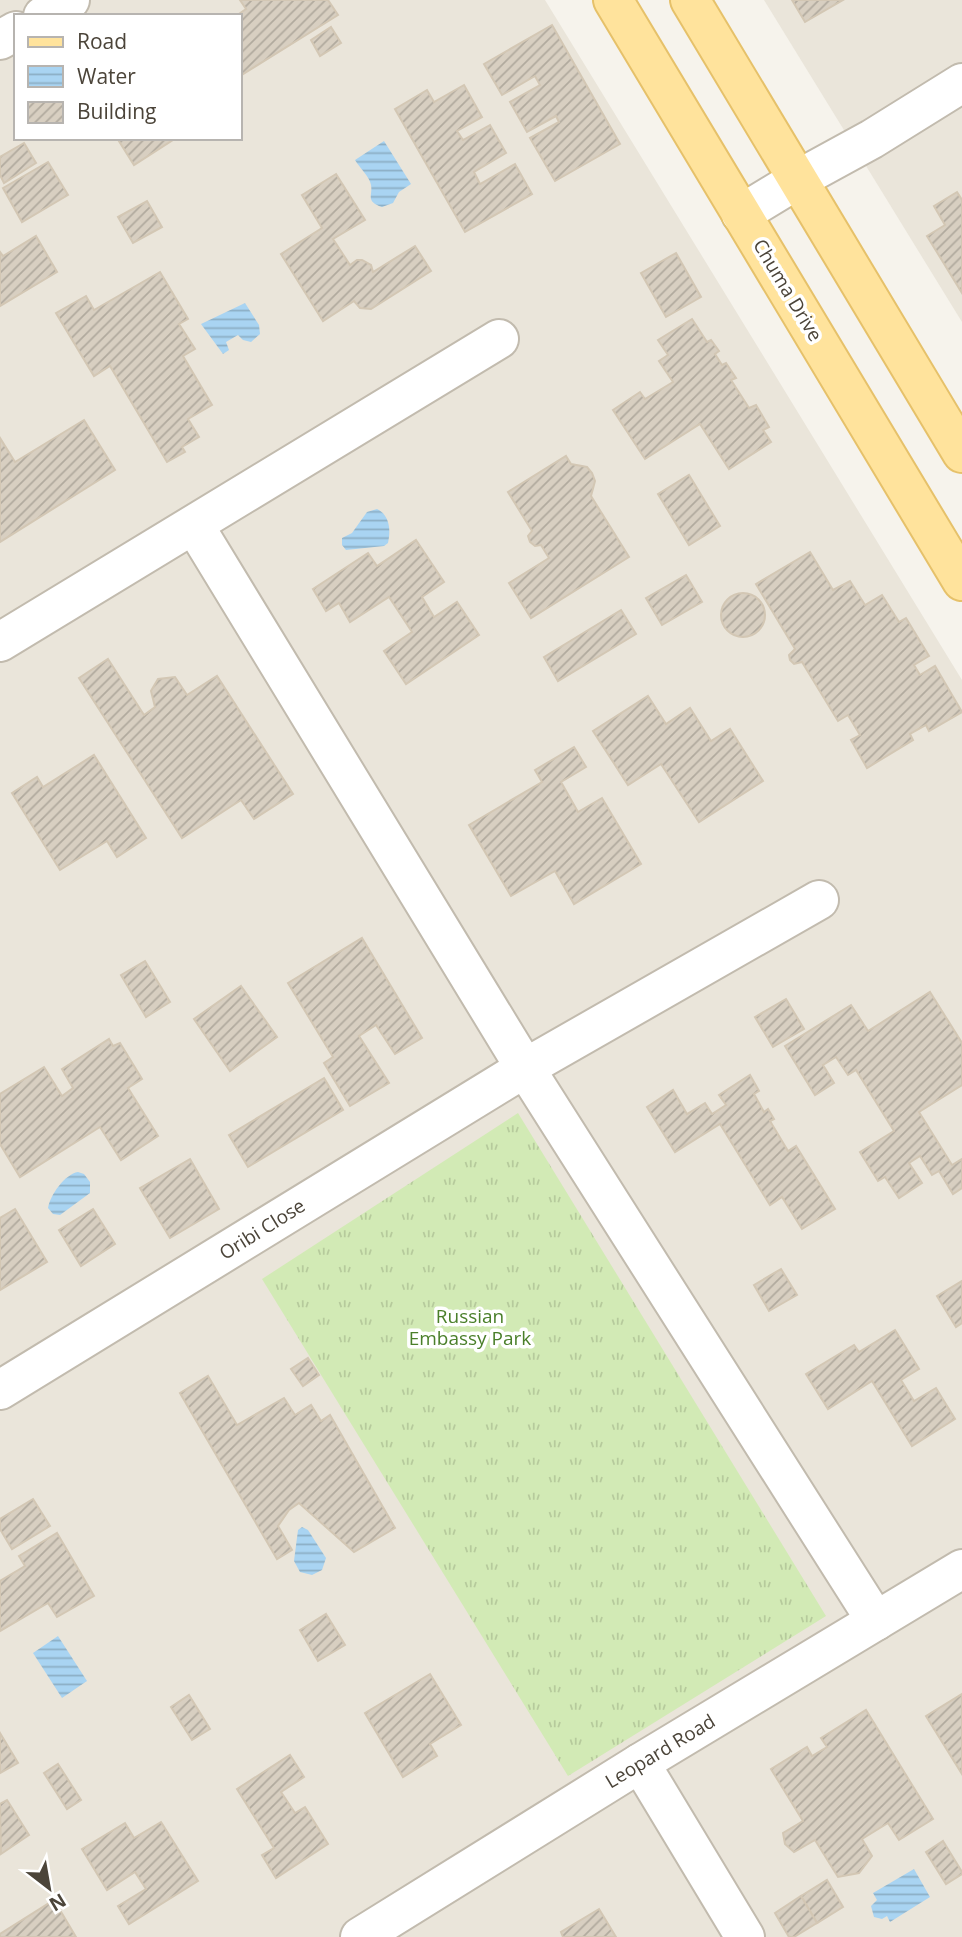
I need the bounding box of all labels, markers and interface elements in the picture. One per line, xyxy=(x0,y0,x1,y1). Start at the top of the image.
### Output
legend xyxy=(14,14,242,140)
text: Road xyxy=(77,27,127,55)
text: Water xyxy=(77,62,136,90)
text: Building xyxy=(77,97,156,125)
street label: Chuma Drive xyxy=(747,234,829,346)
street label: Oribi Close xyxy=(214,1192,310,1266)
park label: Russian Embassy Park xyxy=(409,1303,531,1351)
street label: Leopard Road xyxy=(600,1708,720,1794)
north arrow xyxy=(14,1853,84,1923)
text: N xyxy=(44,1887,71,1918)

